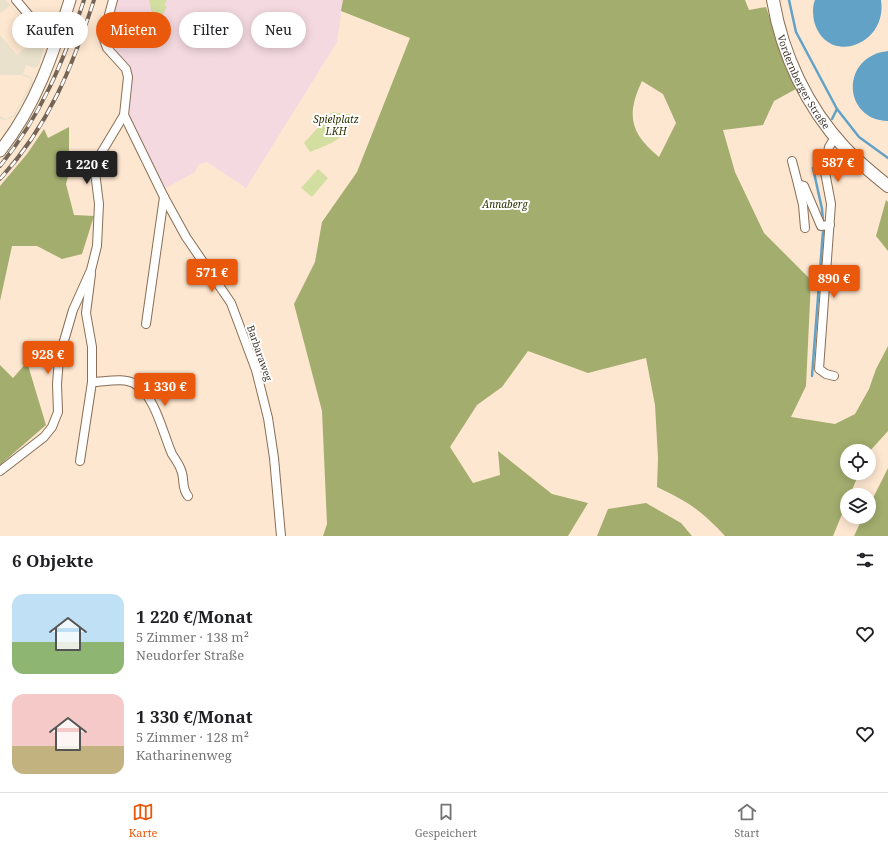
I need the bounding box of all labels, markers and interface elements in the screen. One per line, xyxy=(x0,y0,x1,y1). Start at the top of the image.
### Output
chip: Kaufen xyxy=(12,12,88,48)
chip: Mieten xyxy=(96,12,171,48)
chip: Filter xyxy=(179,12,243,48)
chip: Neu xyxy=(251,12,306,48)
street label: Vordernberger Straße xyxy=(774,33,833,132)
park label: Spielplatz LKH xyxy=(313,112,359,138)
pin: 587 € xyxy=(810,149,866,183)
pin: 1 220 € xyxy=(50,151,124,185)
text: 587 € xyxy=(822,153,854,171)
text: 1 220 € xyxy=(65,155,109,173)
park label: Annaberg xyxy=(481,197,528,211)
pin: 571 € xyxy=(184,259,240,293)
text: 571 € xyxy=(196,263,228,281)
pin: 890 € xyxy=(806,265,862,299)
text: 890 € xyxy=(818,269,850,287)
street label: Barbaraweg xyxy=(244,323,276,383)
pin: 928 € xyxy=(20,341,76,375)
text: 928 € xyxy=(32,345,64,363)
pin: 1 330 € xyxy=(128,373,202,407)
text: 1 330 € xyxy=(143,377,187,395)
map controls xyxy=(840,444,876,524)
button: locate xyxy=(840,444,876,480)
button: layers xyxy=(840,488,876,524)
text: 6 Objekte xyxy=(12,549,93,572)
icon: filters xyxy=(854,549,876,571)
text: 1 220 €/Monat xyxy=(136,605,253,628)
icon: home xyxy=(44,610,92,658)
icon: heart xyxy=(854,623,876,645)
text: 5 Zimmer · 138 m² xyxy=(136,628,249,646)
text: Neudorfer Straße xyxy=(136,646,244,664)
text: 1 330 €/Monat xyxy=(136,705,253,728)
icon: home xyxy=(44,710,92,758)
icon: heart xyxy=(854,723,876,745)
text: 5 Zimmer · 128 m² xyxy=(136,728,249,746)
text: Katharinenweg xyxy=(136,746,232,764)
tab: Karte xyxy=(129,801,157,840)
tab: Gespeichert xyxy=(415,801,477,840)
tab: Start xyxy=(734,801,759,840)

